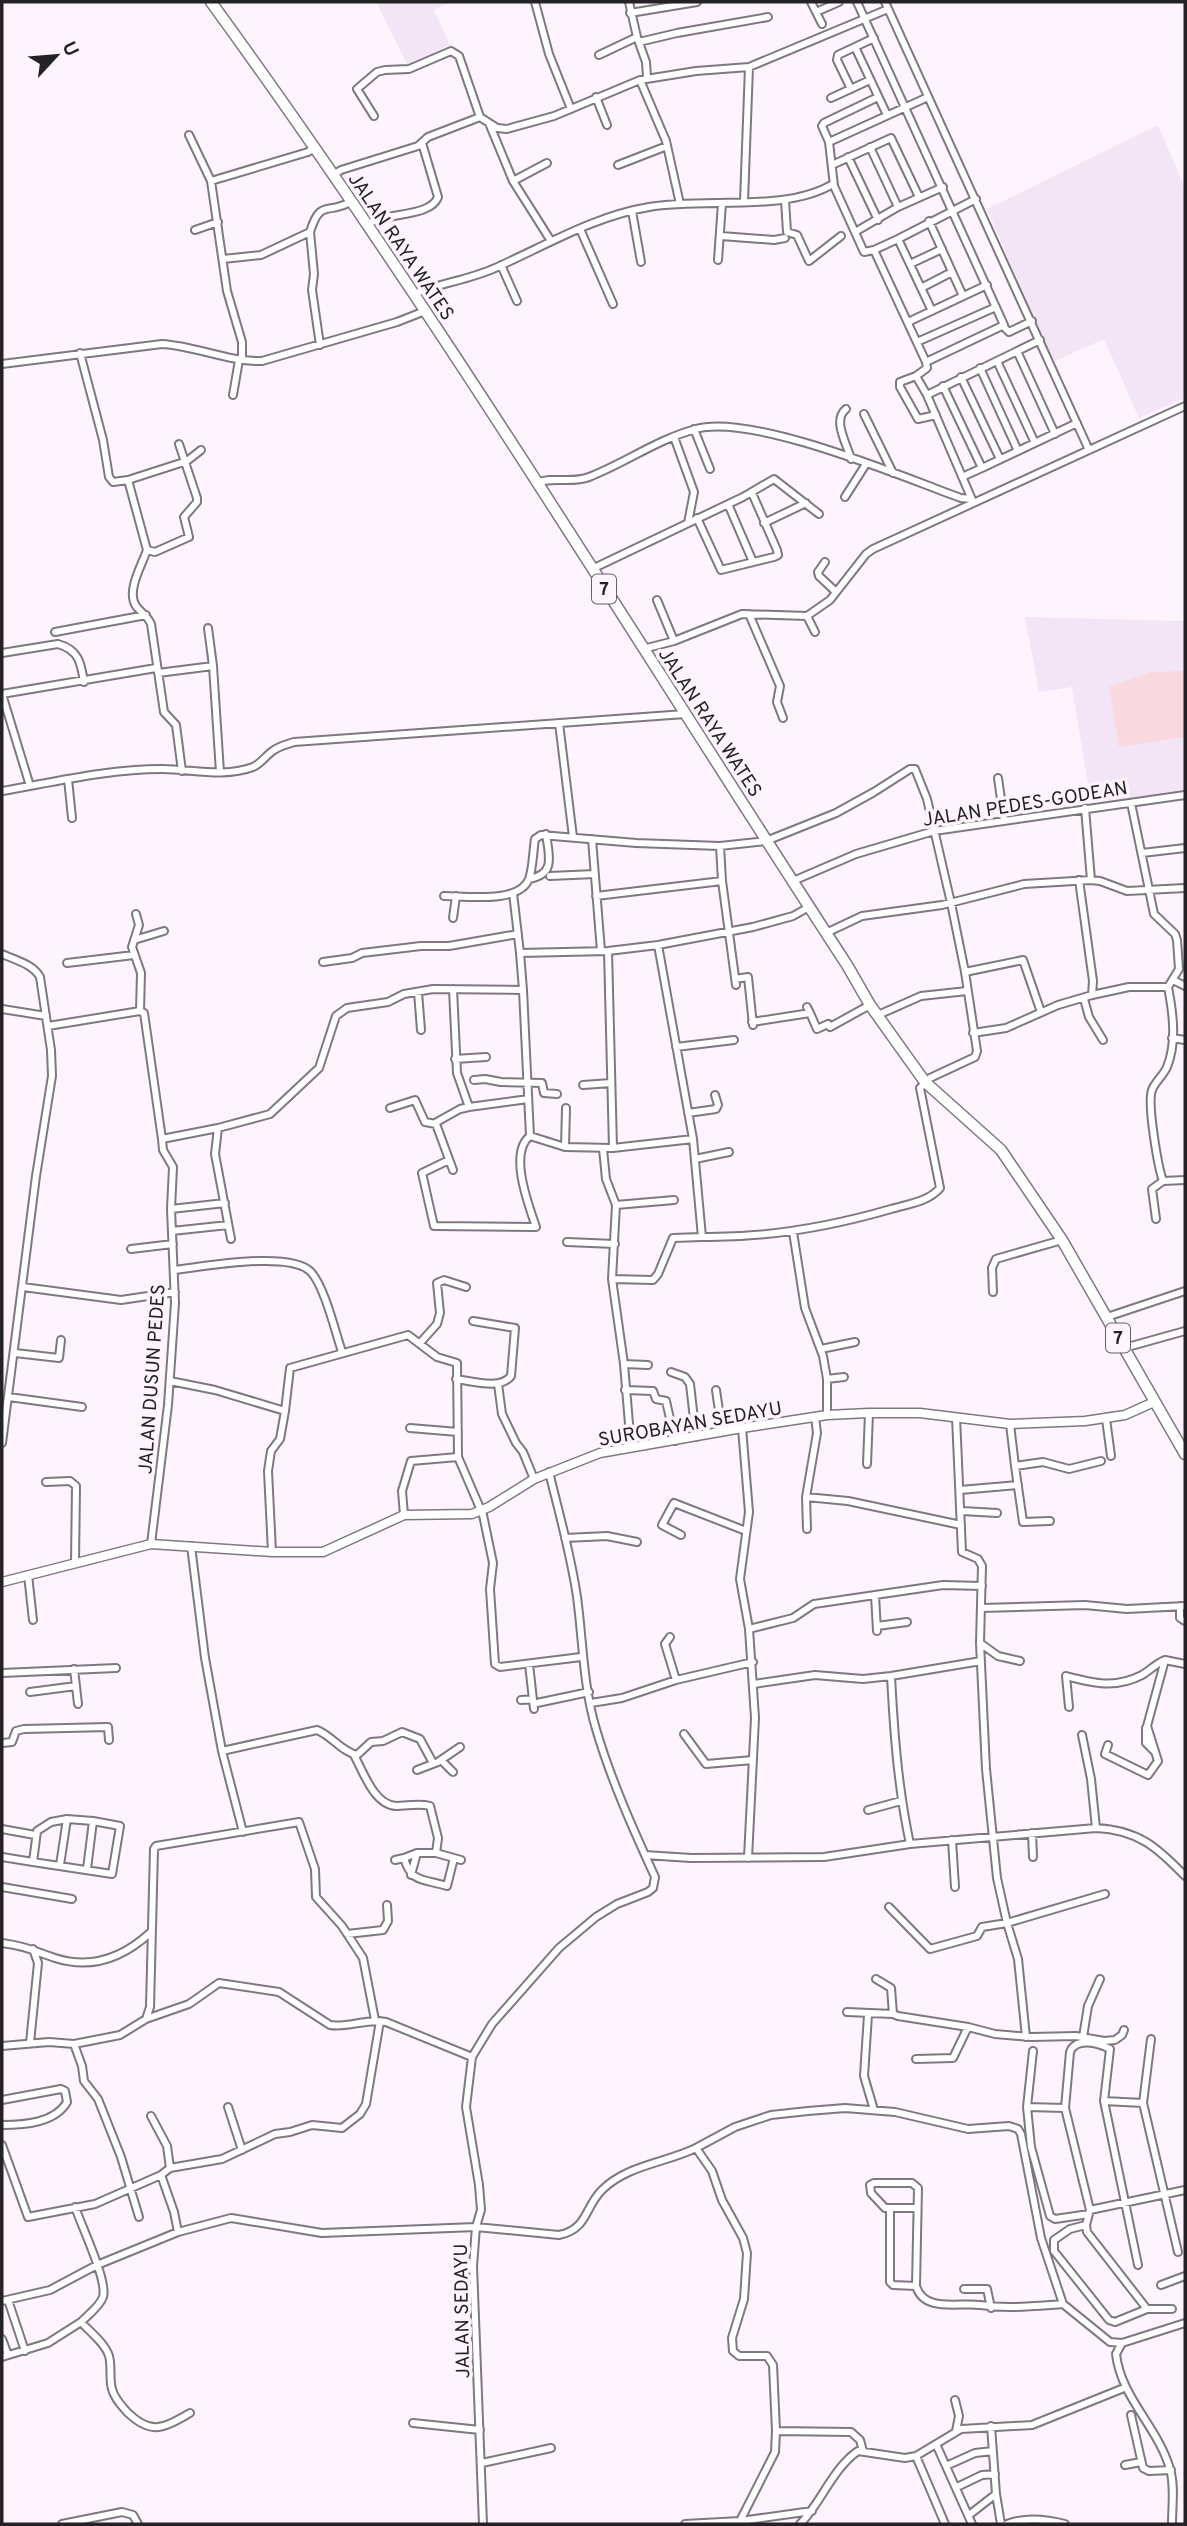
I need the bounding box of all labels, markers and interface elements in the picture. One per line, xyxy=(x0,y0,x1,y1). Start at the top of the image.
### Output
north arrow xyxy=(21,21,91,91)
text: U xyxy=(56,38,83,61)
street label: JALAN RAYA WATES xyxy=(342,169,459,326)
road number: 7 xyxy=(592,574,616,604)
street label: JALAN RAYA WATES xyxy=(652,644,767,802)
street label: JALAN PEDES-GODEAN xyxy=(921,777,1129,833)
street label: JALAN DUSUN PEDES xyxy=(134,1283,172,1475)
road number: 7 xyxy=(1106,1324,1130,1352)
street label: SUROBAYAN SEDAYU xyxy=(597,1397,784,1453)
street label: JALAN SEDAYU xyxy=(450,2243,476,2379)

